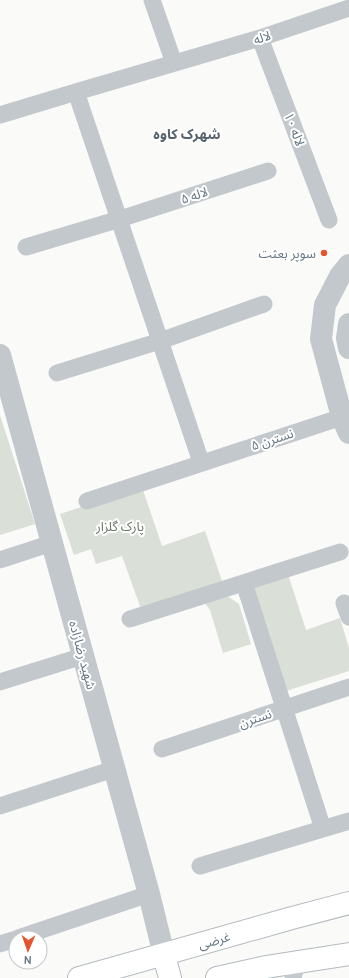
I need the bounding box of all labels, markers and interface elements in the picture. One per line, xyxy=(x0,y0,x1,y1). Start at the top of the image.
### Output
street label: لاله xyxy=(251,27,273,47)
street label: لاله ۱۰ xyxy=(281,110,309,148)
district label: شهرک کاوه xyxy=(153,125,221,143)
street label: لاله ۵ xyxy=(178,183,210,207)
place label: سوپر بعثت xyxy=(258,245,316,263)
marker: سوپر بعثت xyxy=(319,248,329,258)
street label: نسترن ۵ xyxy=(249,425,296,454)
park label: پارک گلزار xyxy=(95,518,144,536)
street label: شهید رضازاده xyxy=(65,619,100,691)
street label: نسترن xyxy=(237,705,274,732)
street label: غرضی xyxy=(196,928,233,953)
north arrow xyxy=(8,930,48,970)
text: N xyxy=(24,953,32,967)

